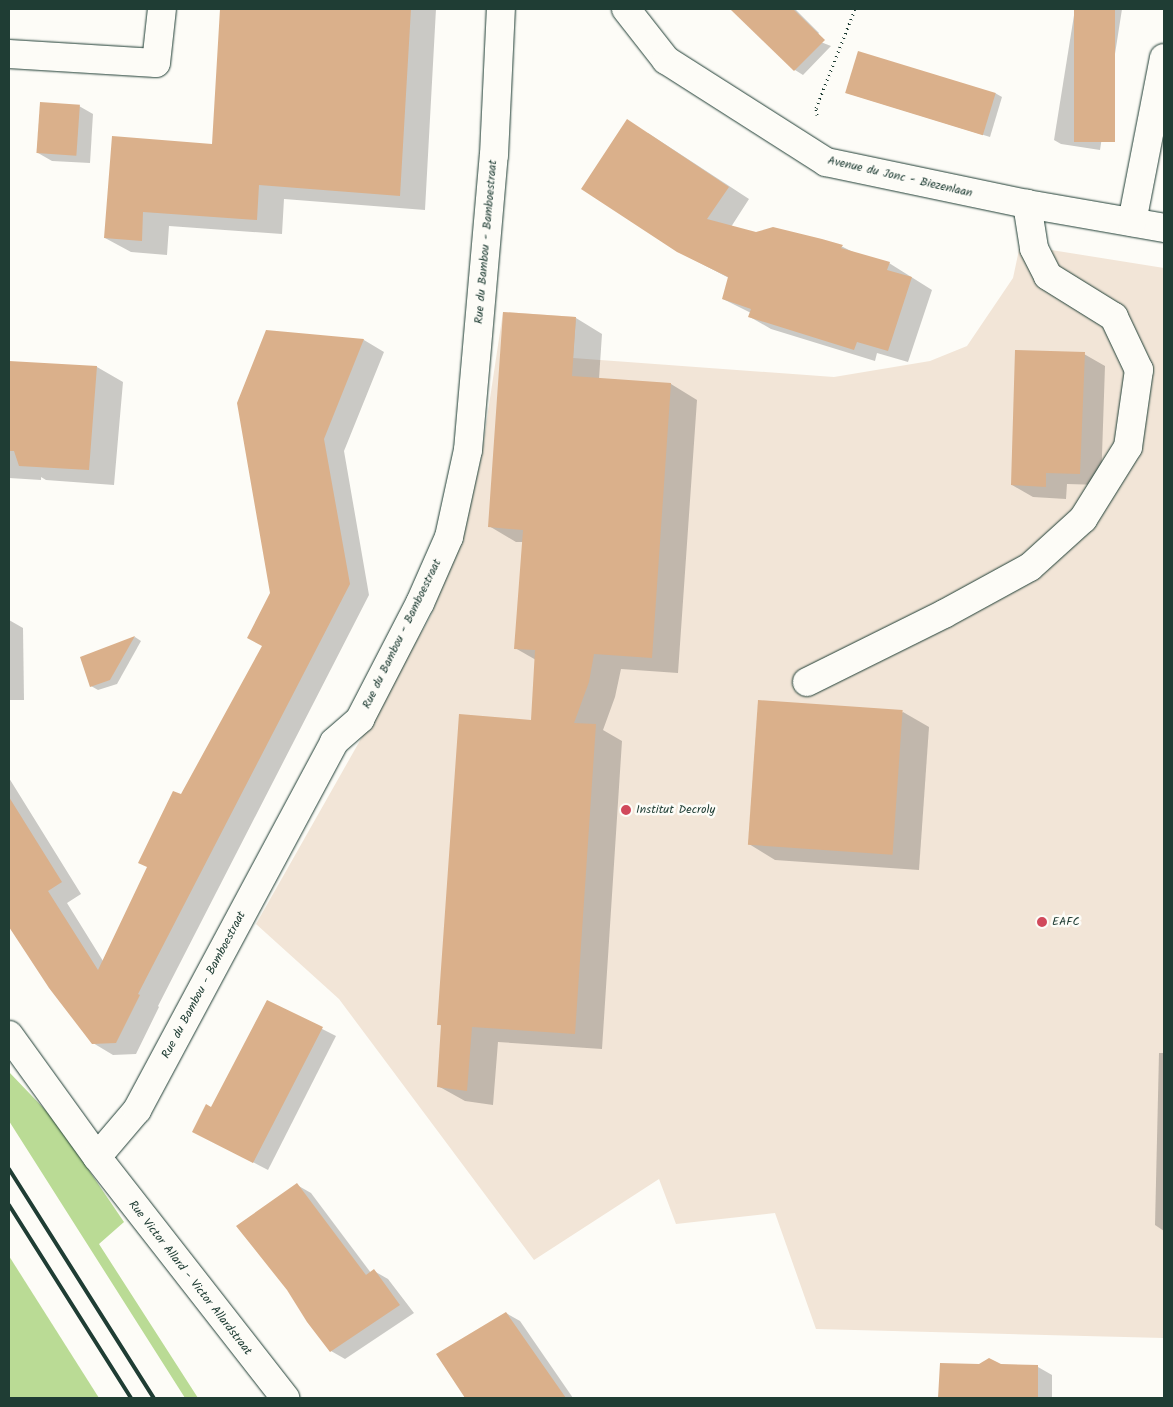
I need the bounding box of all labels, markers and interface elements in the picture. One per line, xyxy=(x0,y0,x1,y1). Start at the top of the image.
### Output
street label: Avenue du Jonc - Biezenlaan xyxy=(826,153,974,201)
street label: Rue du Bambou - Bamboestraat xyxy=(472,159,500,325)
street label: Rue du Bambou - Bamboestraat xyxy=(359,557,445,711)
place label: Institut Decroly xyxy=(636,803,715,817)
marker: Institut Decroly xyxy=(620,804,632,816)
street label: Rue du Bambou - Bamboestraat xyxy=(159,909,249,1061)
place label: EAFC xyxy=(1052,915,1080,929)
marker: EAFC xyxy=(1036,916,1048,928)
street label: Rue Victor Allard - Victor Allardstraat xyxy=(125,1198,255,1358)

